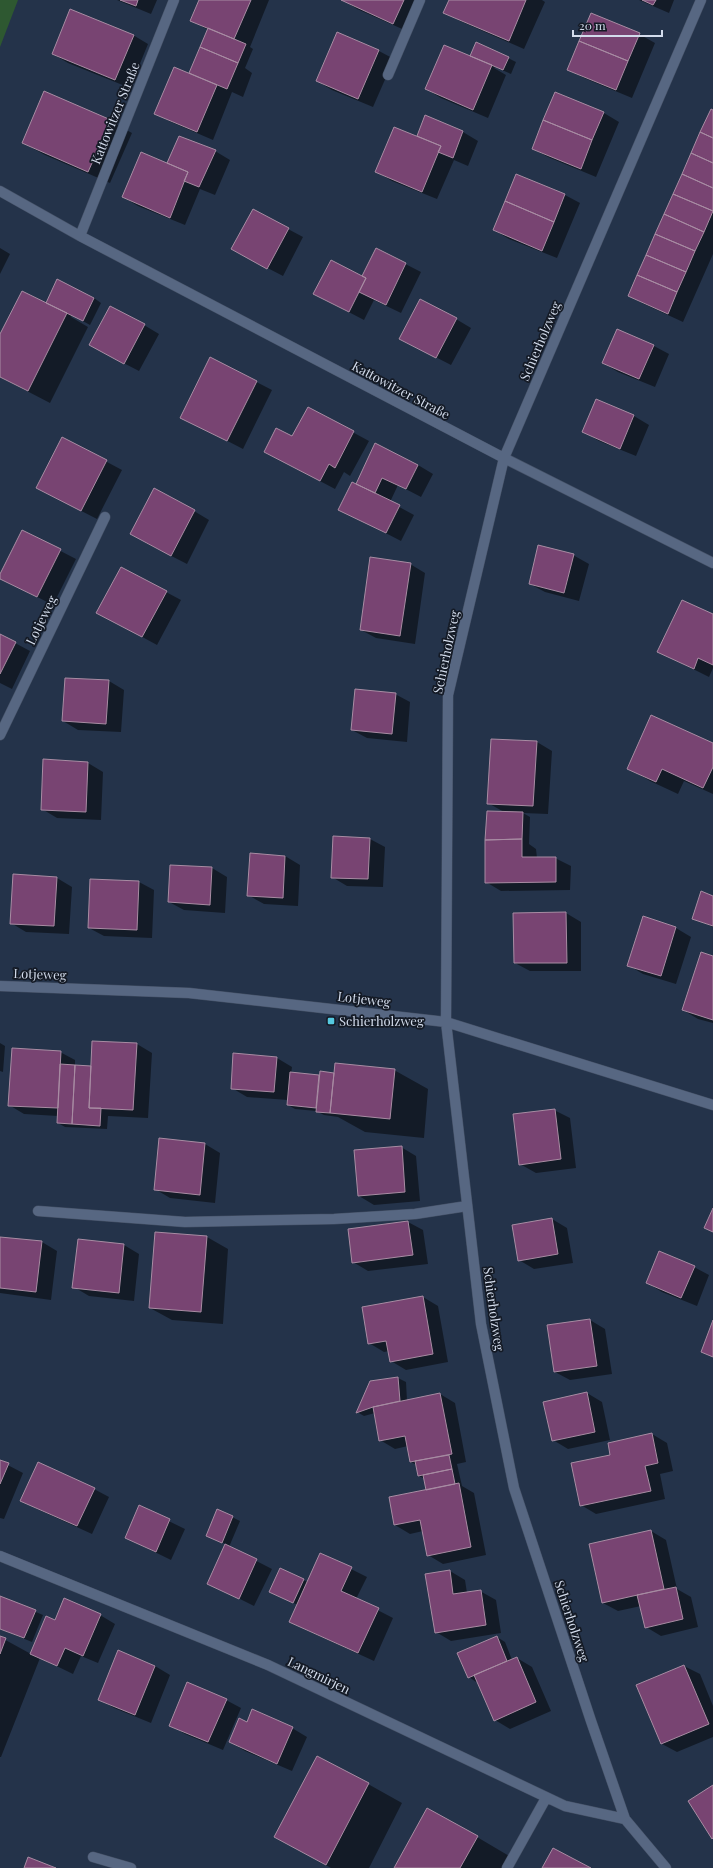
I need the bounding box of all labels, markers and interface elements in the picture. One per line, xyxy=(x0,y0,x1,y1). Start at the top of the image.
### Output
scale bar xyxy=(573,12,662,38)
text: 20 m xyxy=(579,17,606,33)
street label: Kattowitzer Straße xyxy=(86,59,143,166)
street label: Schierholzweg xyxy=(515,298,564,383)
street label: Kattowitzer Straße xyxy=(349,357,454,423)
street label: Lotjeweg xyxy=(21,592,60,647)
street label: Schierholzweg xyxy=(428,609,463,695)
street label: Lotjeweg xyxy=(13,964,67,983)
street label: Lotjeweg xyxy=(337,987,392,1010)
place label: Schierholzweg xyxy=(339,1012,424,1029)
marker: Schierholzweg xyxy=(326,1016,336,1026)
street label: Schierholzweg xyxy=(480,1266,509,1352)
street label: Schierholzweg xyxy=(551,1578,594,1664)
street label: Langmirjen xyxy=(285,1652,354,1697)

